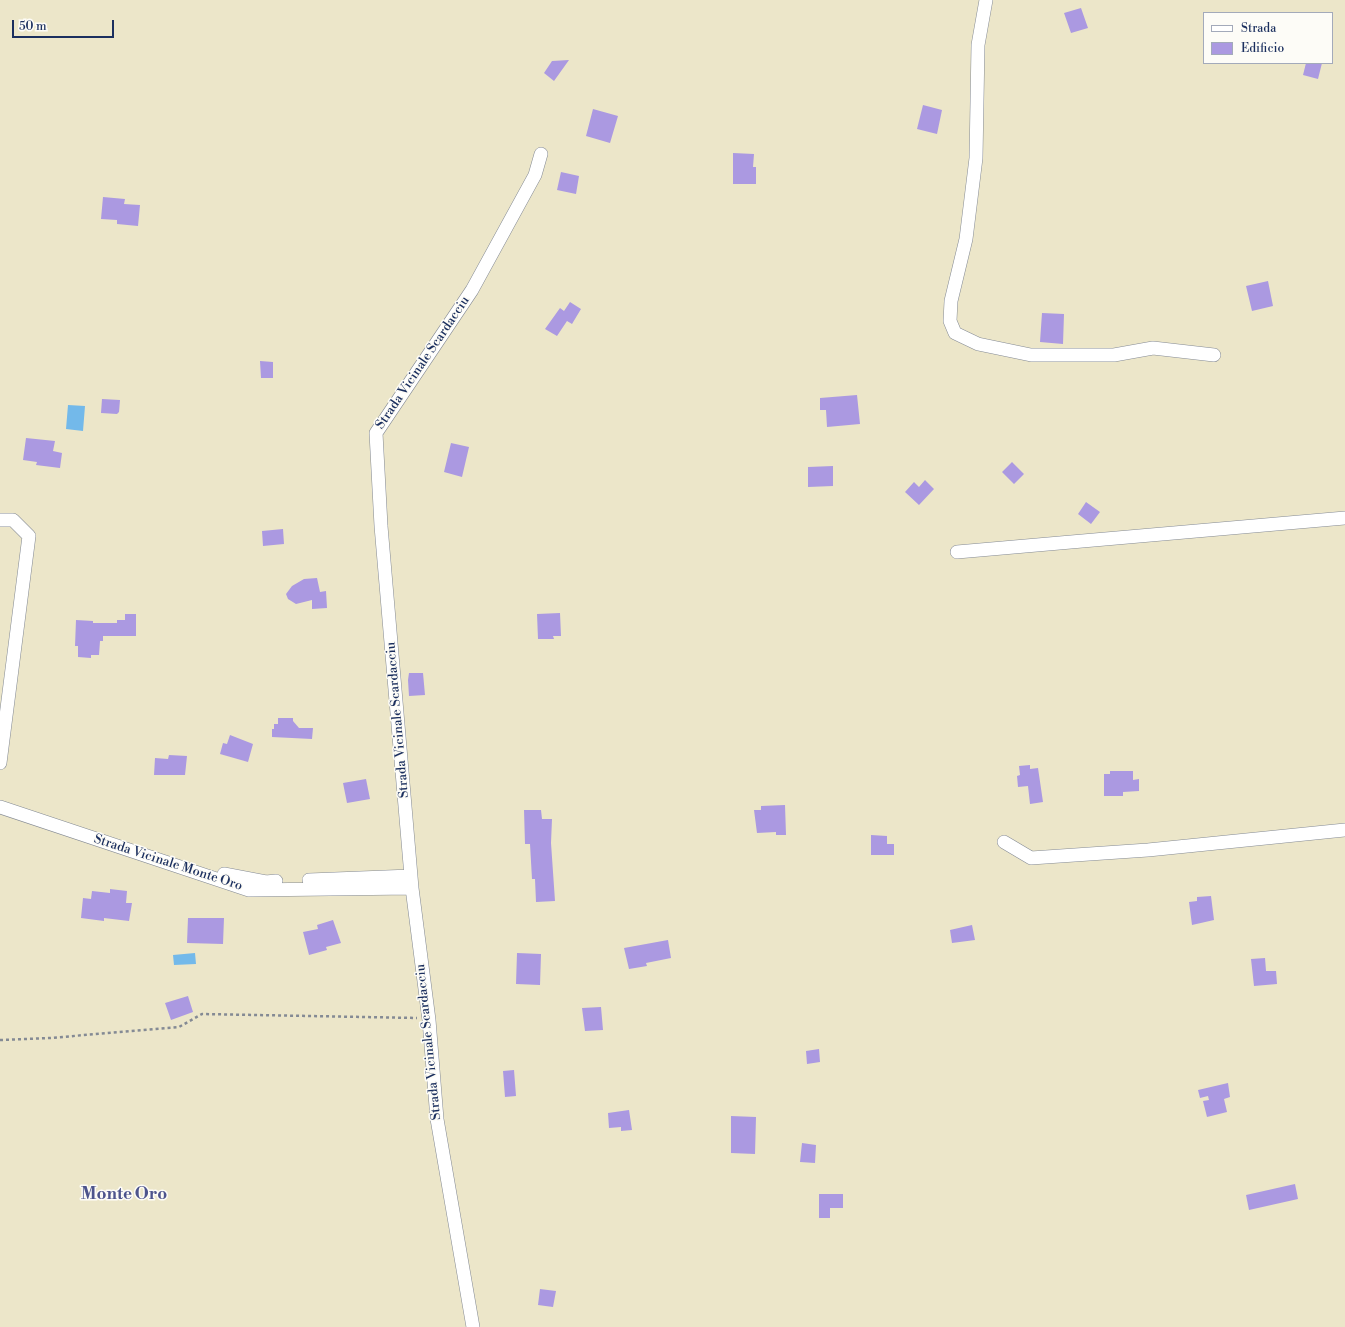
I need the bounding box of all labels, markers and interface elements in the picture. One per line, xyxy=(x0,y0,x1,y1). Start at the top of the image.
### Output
scale bar xyxy=(14,12,116,38)
legend xyxy=(1203,12,1333,64)
text: 50 m xyxy=(19,19,47,34)
text: Strada xyxy=(1241,21,1276,36)
text: Edificio xyxy=(1241,41,1284,56)
street label: Strada Vicinale Scardacciu xyxy=(373,294,473,432)
street label: Strada Vicinale Scardacciu xyxy=(383,641,413,799)
street label: Strada Vicinale Monte Oro xyxy=(92,832,244,894)
street label: Strada Vicinale Scardacciu xyxy=(413,963,445,1121)
district label: Monte Oro xyxy=(81,1185,167,1205)

